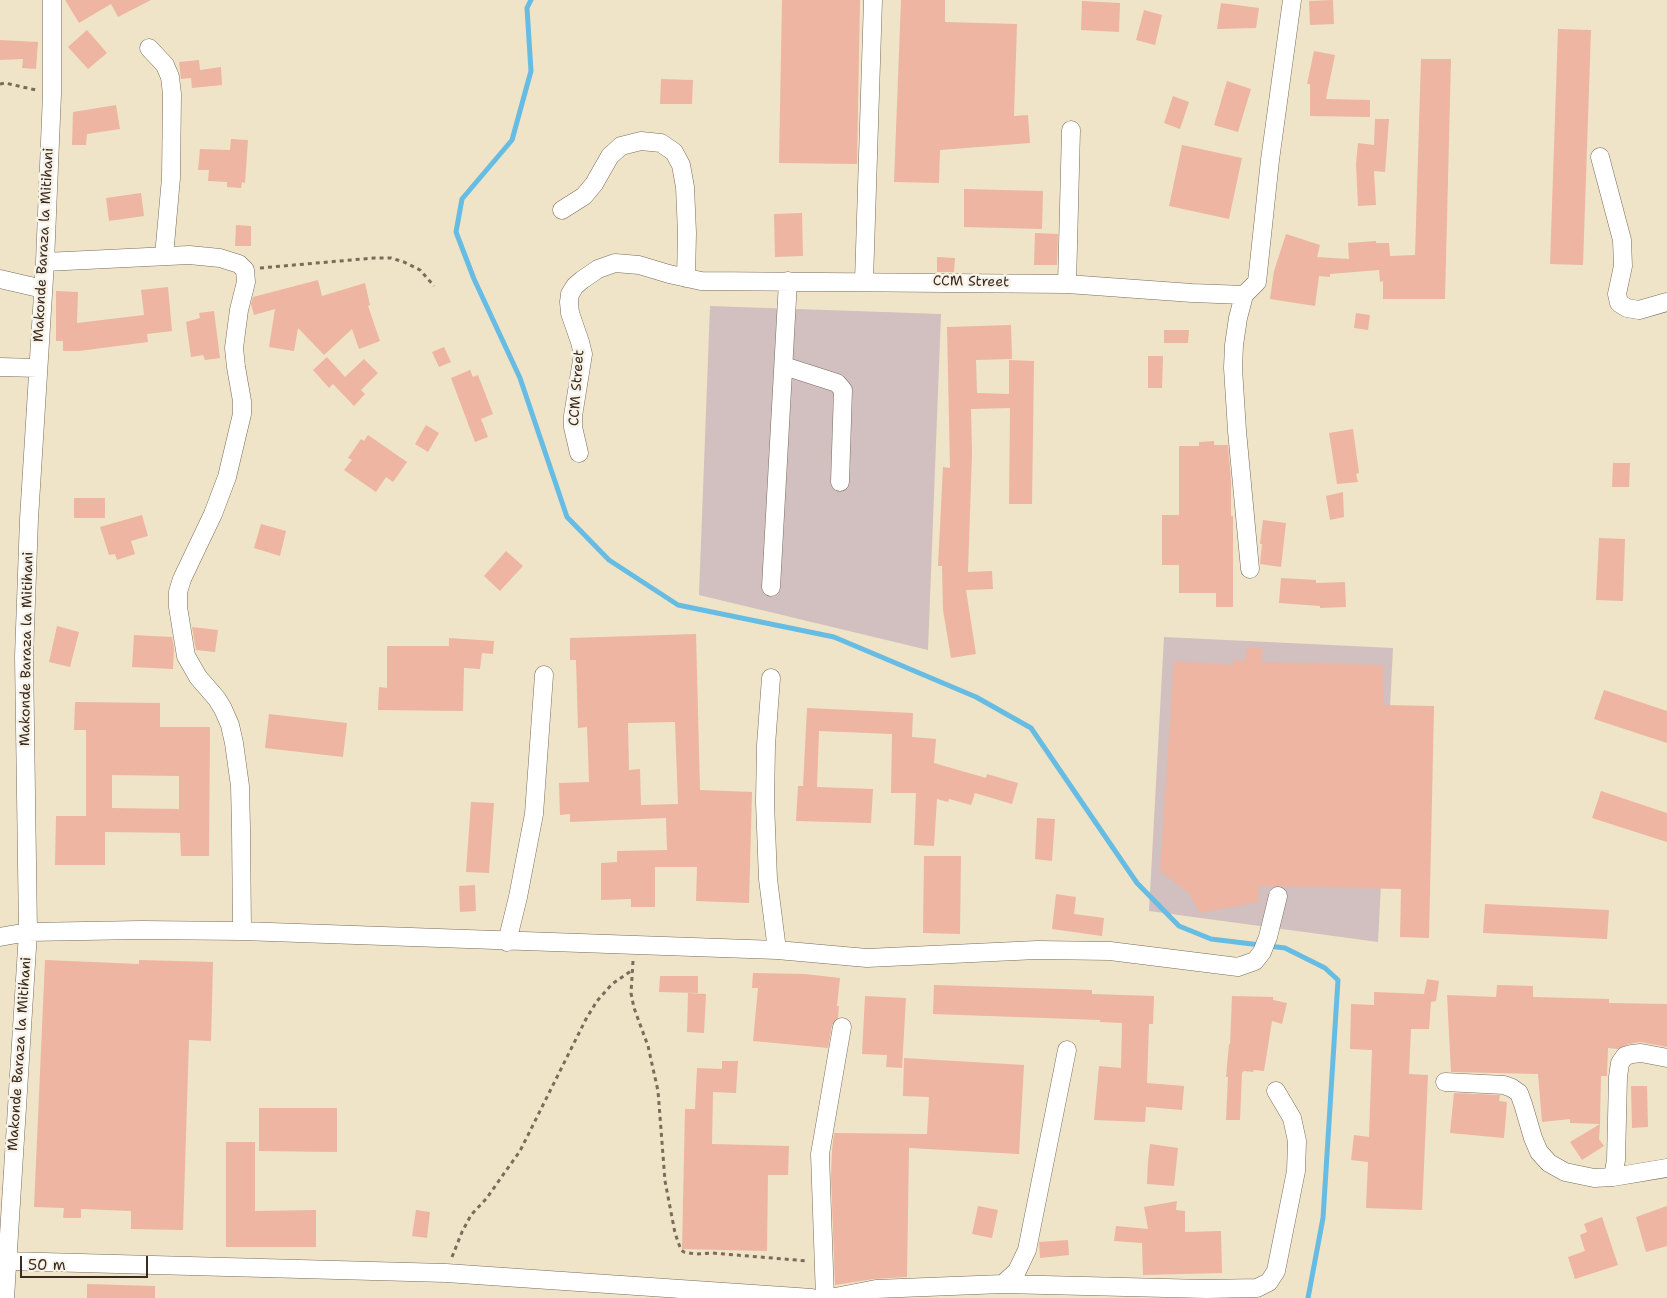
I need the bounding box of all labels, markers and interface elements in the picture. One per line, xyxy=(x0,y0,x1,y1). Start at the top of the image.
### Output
street label: Makonde Baraza la Mitihani xyxy=(31,147,57,343)
street label: CCM Street xyxy=(933,273,1009,291)
street label: CCM Street xyxy=(566,349,588,427)
street label: Makonde Baraza la Mitihani xyxy=(17,552,37,746)
street label: Makonde Baraza la Mitihani xyxy=(5,956,35,1152)
scale bar xyxy=(22,1246,150,1278)
text: 50 m xyxy=(28,1255,66,1275)

